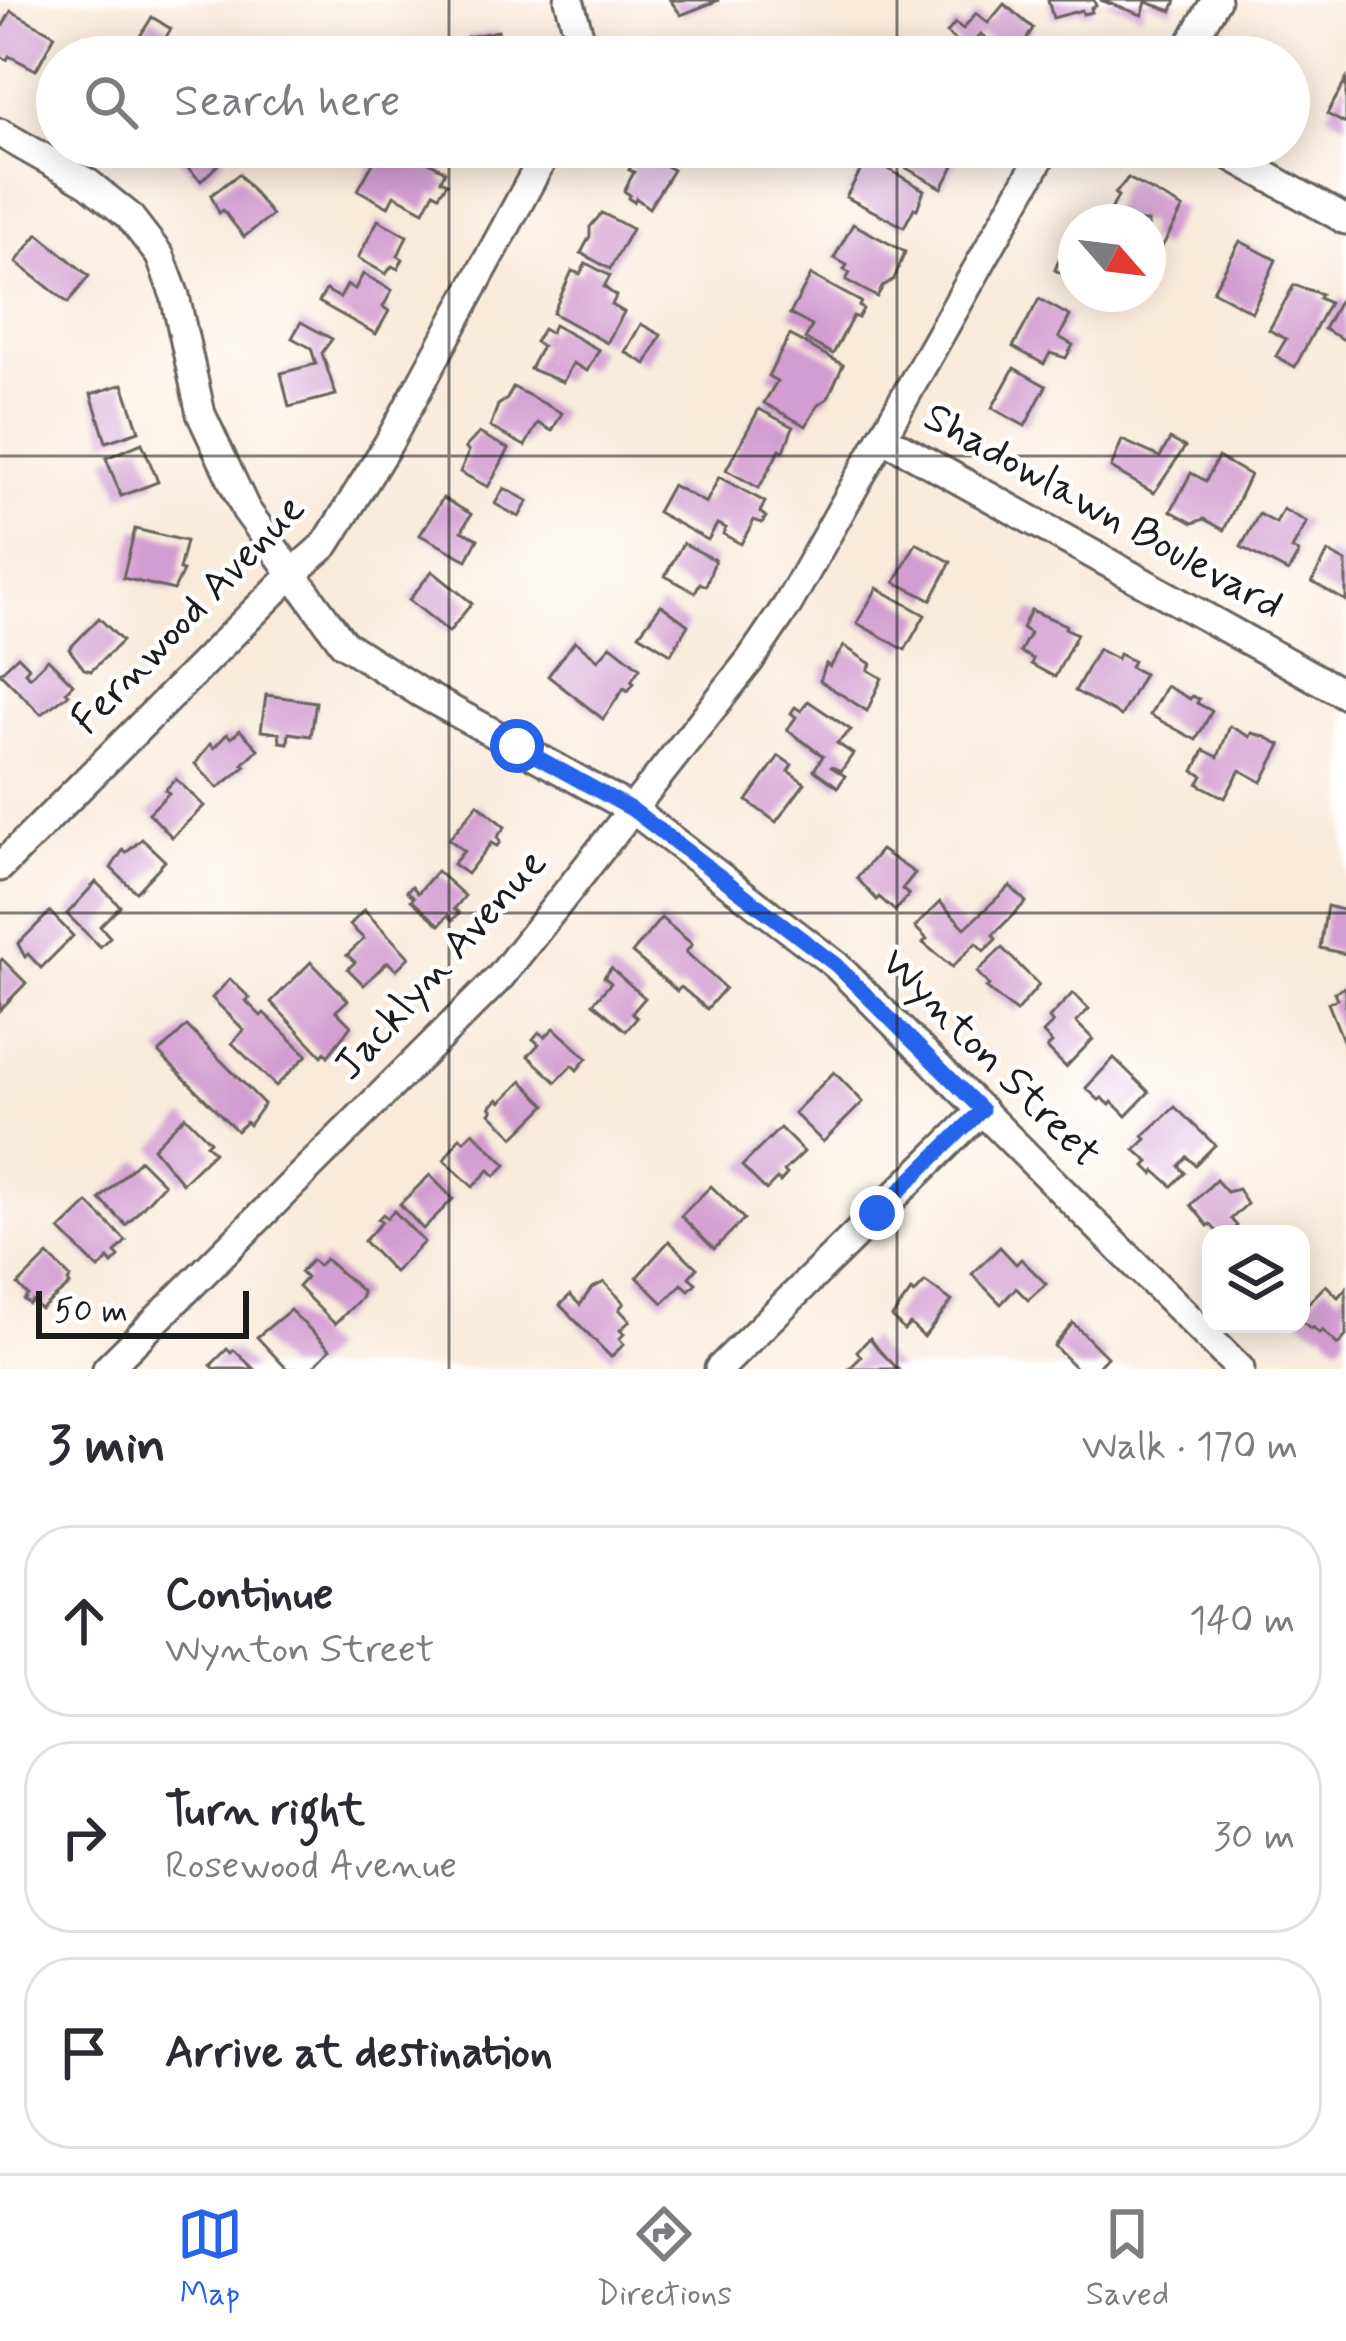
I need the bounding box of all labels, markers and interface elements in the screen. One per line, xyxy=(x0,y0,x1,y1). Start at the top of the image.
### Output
search box xyxy=(36,36,1310,168)
icon: search xyxy=(78,69,144,135)
text: Search here xyxy=(174,73,401,132)
north arrow xyxy=(1058,204,1166,312)
street label: Shadowlawn Boulevard xyxy=(914,390,1292,634)
street label: Fernwood Avenue xyxy=(60,483,318,747)
route start xyxy=(490,719,544,773)
street label: Jacklyn Avenue xyxy=(322,837,560,1093)
street label: Wynton Street xyxy=(868,937,1112,1181)
route end xyxy=(850,1186,904,1240)
map controls xyxy=(1202,1225,1310,1333)
button: layers xyxy=(1202,1225,1310,1333)
scale bar xyxy=(36,1285,249,1338)
text: 50 m xyxy=(54,1290,128,1334)
text: 3 min xyxy=(48,1414,166,1480)
text: Walk · 170 m xyxy=(1082,1422,1298,1473)
text: Continue xyxy=(165,1566,333,1625)
icon: ahead xyxy=(51,1588,117,1654)
text: 140 m xyxy=(1189,1596,1295,1647)
text: Wynton Street xyxy=(165,1625,434,1676)
text: Turn right xyxy=(165,1782,365,1841)
icon: right xyxy=(51,1804,117,1870)
text: 30 m xyxy=(1213,1812,1295,1863)
text: Rosewood Avenue xyxy=(165,1841,457,1892)
icon: arrive xyxy=(51,2020,117,2086)
text: Arrive at destination xyxy=(165,2024,553,2083)
tab: Map xyxy=(177,2201,243,2317)
tab: Directions xyxy=(596,2201,732,2317)
tab: Saved xyxy=(1086,2201,1169,2317)

